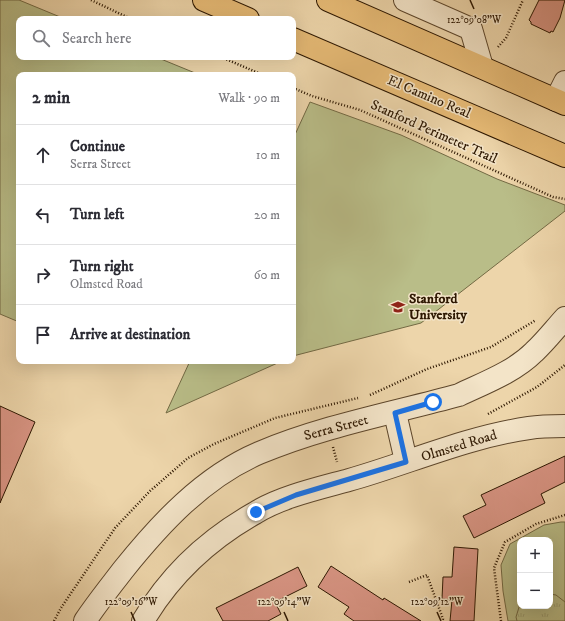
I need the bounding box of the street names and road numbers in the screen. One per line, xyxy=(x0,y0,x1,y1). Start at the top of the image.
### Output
street label: El Camino Real xyxy=(385,71,474,123)
street label: Stanford Perimeter Trail xyxy=(368,96,501,168)
street label: Serra Street xyxy=(302,411,371,445)
street label: Olmsted Road xyxy=(419,426,499,466)

